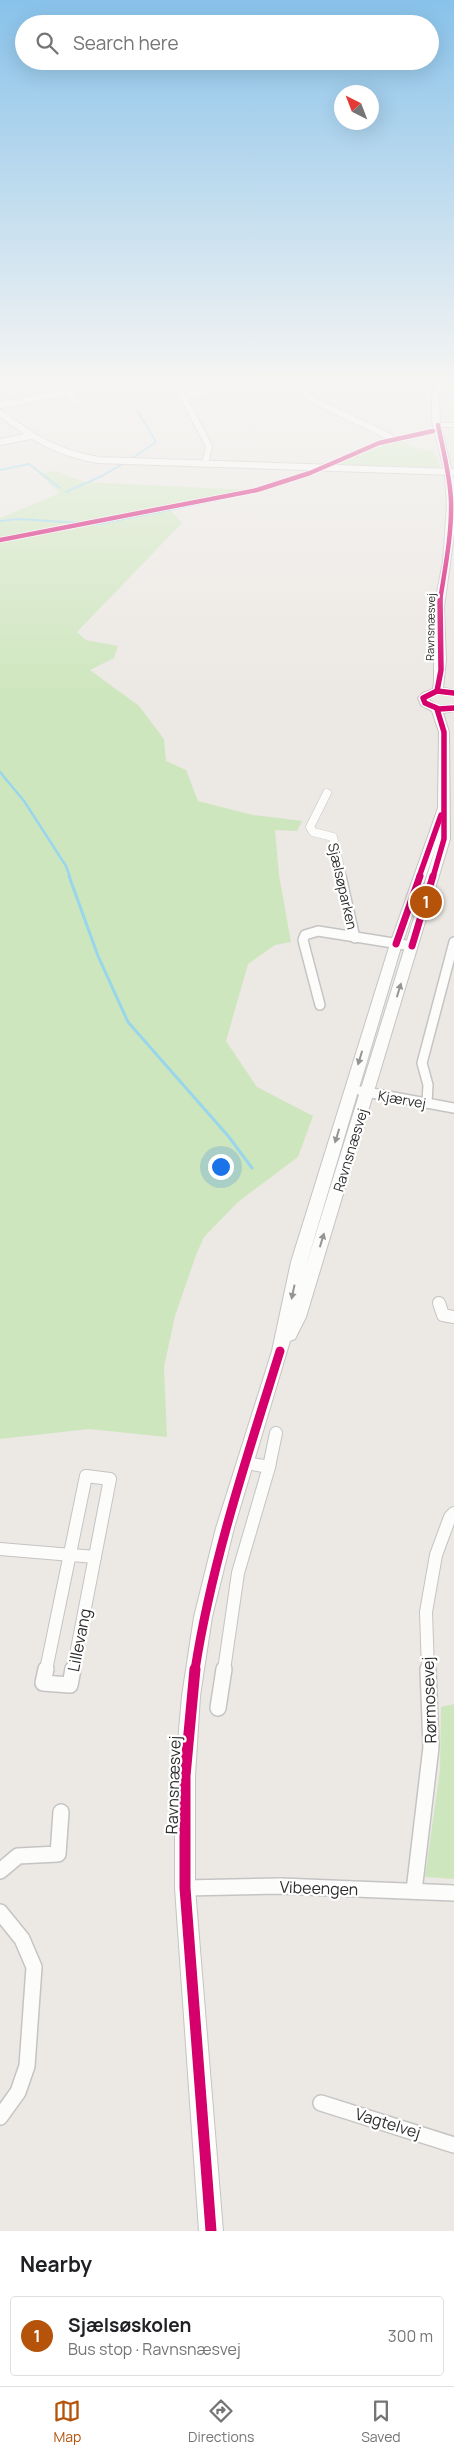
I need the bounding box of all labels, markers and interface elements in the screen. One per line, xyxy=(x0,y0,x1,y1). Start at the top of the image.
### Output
search box xyxy=(15,15,439,70)
icon: search xyxy=(33,29,61,57)
text: Search here xyxy=(73,30,179,56)
north arrow xyxy=(334,85,379,130)
street label: Ravnsnæsvej xyxy=(422,593,438,661)
street label: Sjælsøparken xyxy=(324,841,362,931)
pin: 1 xyxy=(410,883,442,921)
one-way arrow xyxy=(395,983,403,998)
one-way arrow xyxy=(356,1051,364,1066)
street label: Kjærvej xyxy=(376,1085,428,1113)
street label: Ravnsnæsvej xyxy=(328,1106,372,1194)
one-way arrow xyxy=(332,1129,340,1144)
your location xyxy=(208,1154,234,1180)
one-way arrow xyxy=(319,1233,326,1248)
one-way arrow xyxy=(288,1285,296,1301)
street label: Lillevang xyxy=(62,1607,96,1673)
street label: Rørmosevej xyxy=(416,1656,442,1744)
street label: Ravnsnæsvej xyxy=(160,1735,186,1835)
street label: Vibeengen xyxy=(279,1876,359,1900)
street label: Vagtelvej xyxy=(352,2103,424,2143)
text: Nearby xyxy=(20,2250,92,2278)
text: Sjælsøskolen xyxy=(68,2312,191,2338)
text: 1 xyxy=(33,2325,41,2347)
text: 300 m xyxy=(388,2325,433,2347)
text: Bus stop · Ravnsnæsvej xyxy=(68,2338,241,2360)
tab: Map xyxy=(53,2397,81,2446)
tab: Directions xyxy=(188,2397,254,2446)
tab: Saved xyxy=(361,2397,401,2446)

